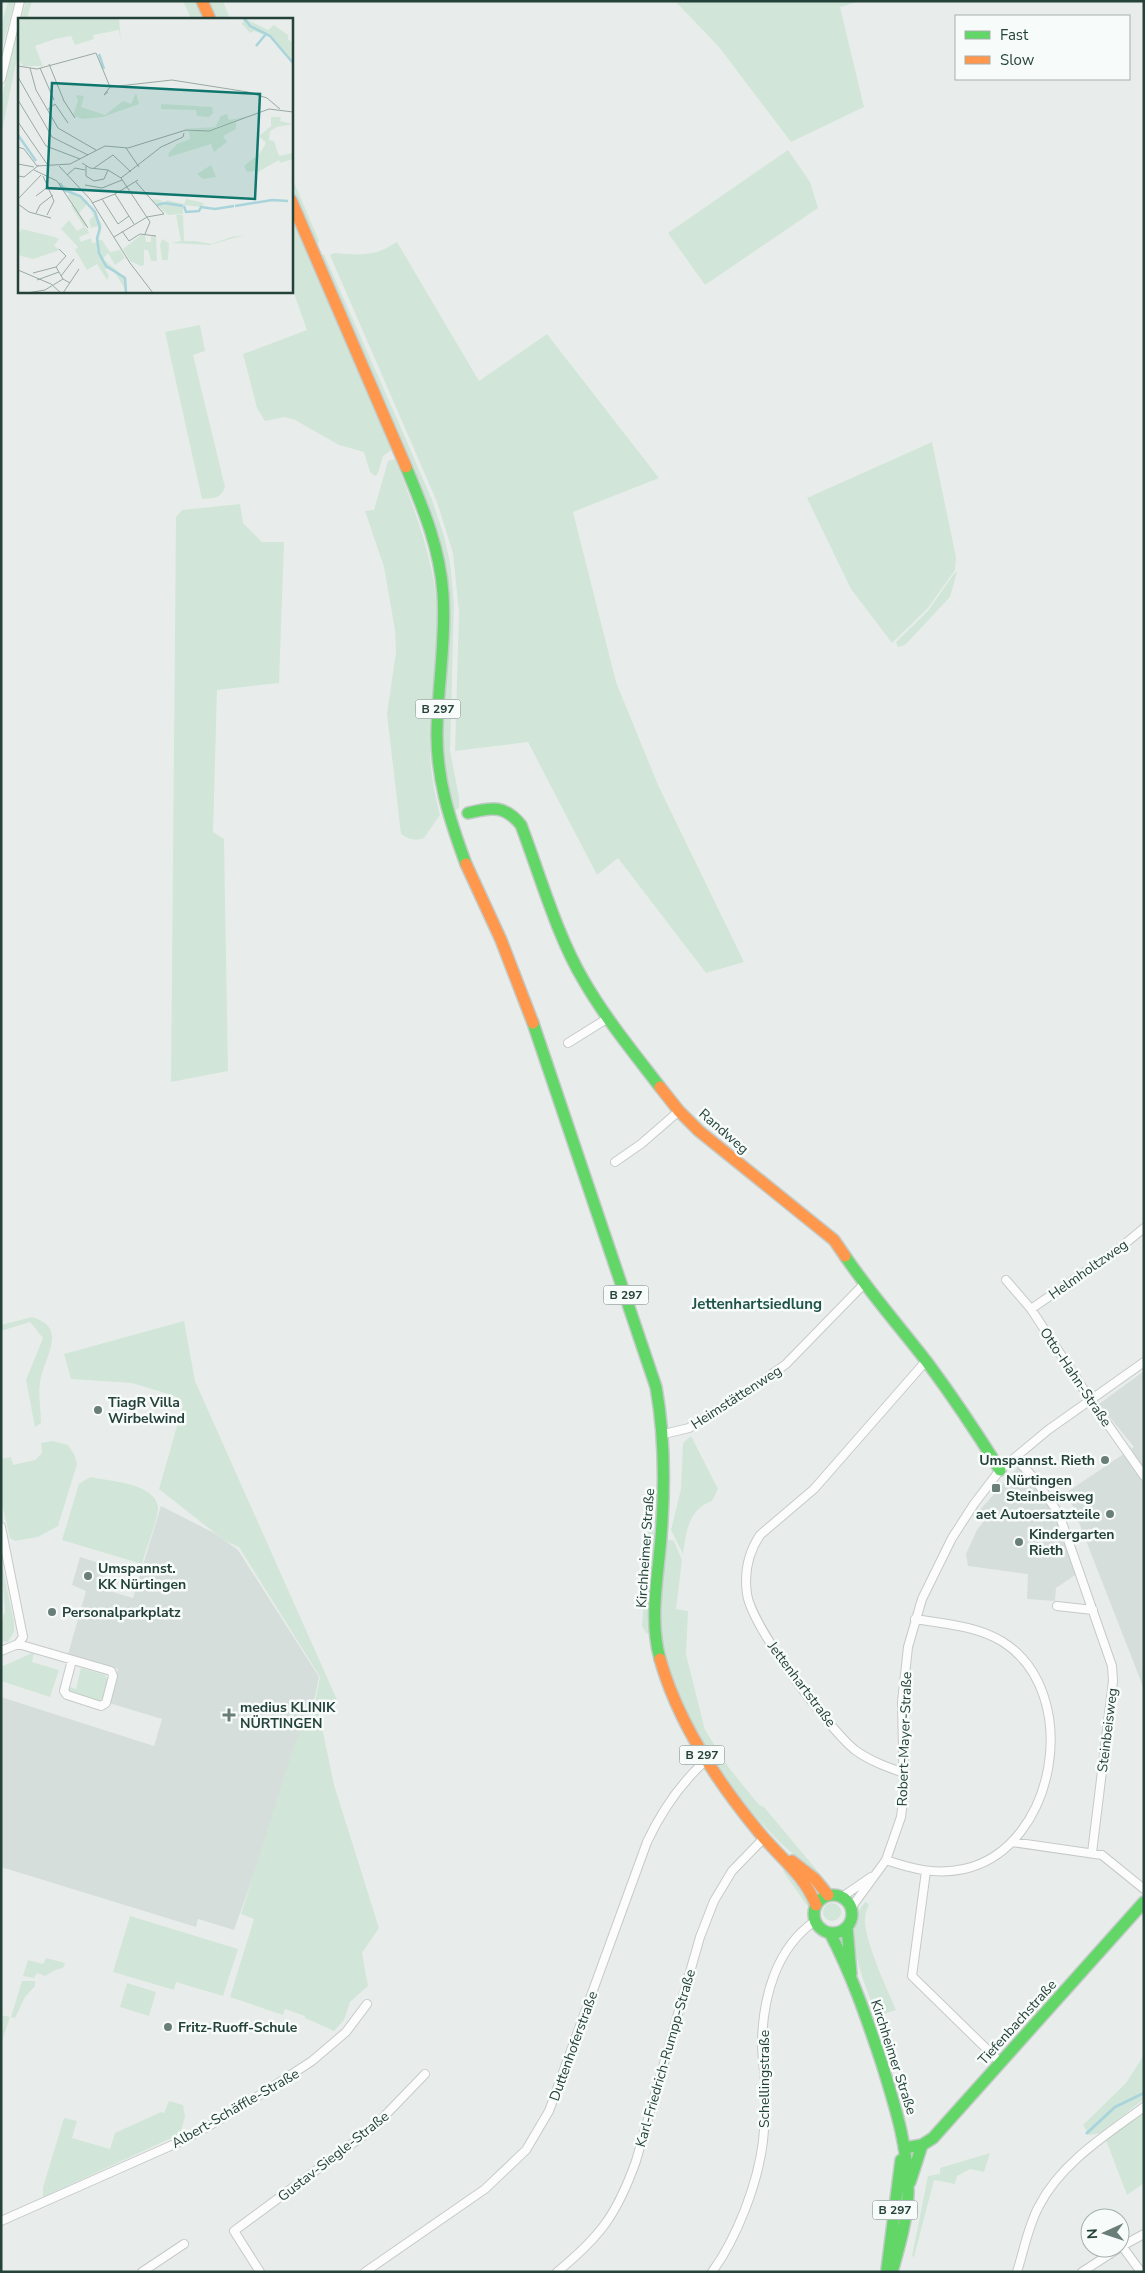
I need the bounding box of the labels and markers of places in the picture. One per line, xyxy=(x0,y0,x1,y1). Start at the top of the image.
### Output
place label: TiagR Villa Wirbelwind xyxy=(108,1393,185,1428)
marker: TiagR Villa Wirbelwind xyxy=(92,1404,104,1416)
place label: Umspannst. Rieth xyxy=(979,1451,1095,1470)
marker: Umspannst. Rieth xyxy=(1099,1454,1111,1466)
place label: Nürtingen Steinbeisweg xyxy=(1006,1471,1094,1506)
marker: Nürtingen Steinbeisweg xyxy=(990,1482,1002,1494)
place label: aet Autoersatzteile xyxy=(976,1505,1100,1524)
marker: aet Autoersatzteile xyxy=(1104,1508,1116,1520)
place label: Kindergarten Rieth xyxy=(1029,1525,1115,1560)
marker: Kindergarten Rieth xyxy=(1013,1536,1025,1548)
place label: Umspannst. KK Nürtingen xyxy=(98,1559,186,1594)
marker: Umspannst. KK Nürtingen xyxy=(82,1570,94,1582)
place label: Personalparkplatz xyxy=(62,1603,181,1622)
marker: Personalparkplatz xyxy=(46,1606,58,1618)
place label: medius KLINIK NÜRTINGEN xyxy=(240,1698,336,1733)
marker: medius KLINIK NÜRTINGEN xyxy=(222,1708,236,1722)
place label: Fritz-Ruoff-Schule xyxy=(178,2018,298,2037)
marker: Fritz-Ruoff-Schule xyxy=(162,2021,174,2033)

